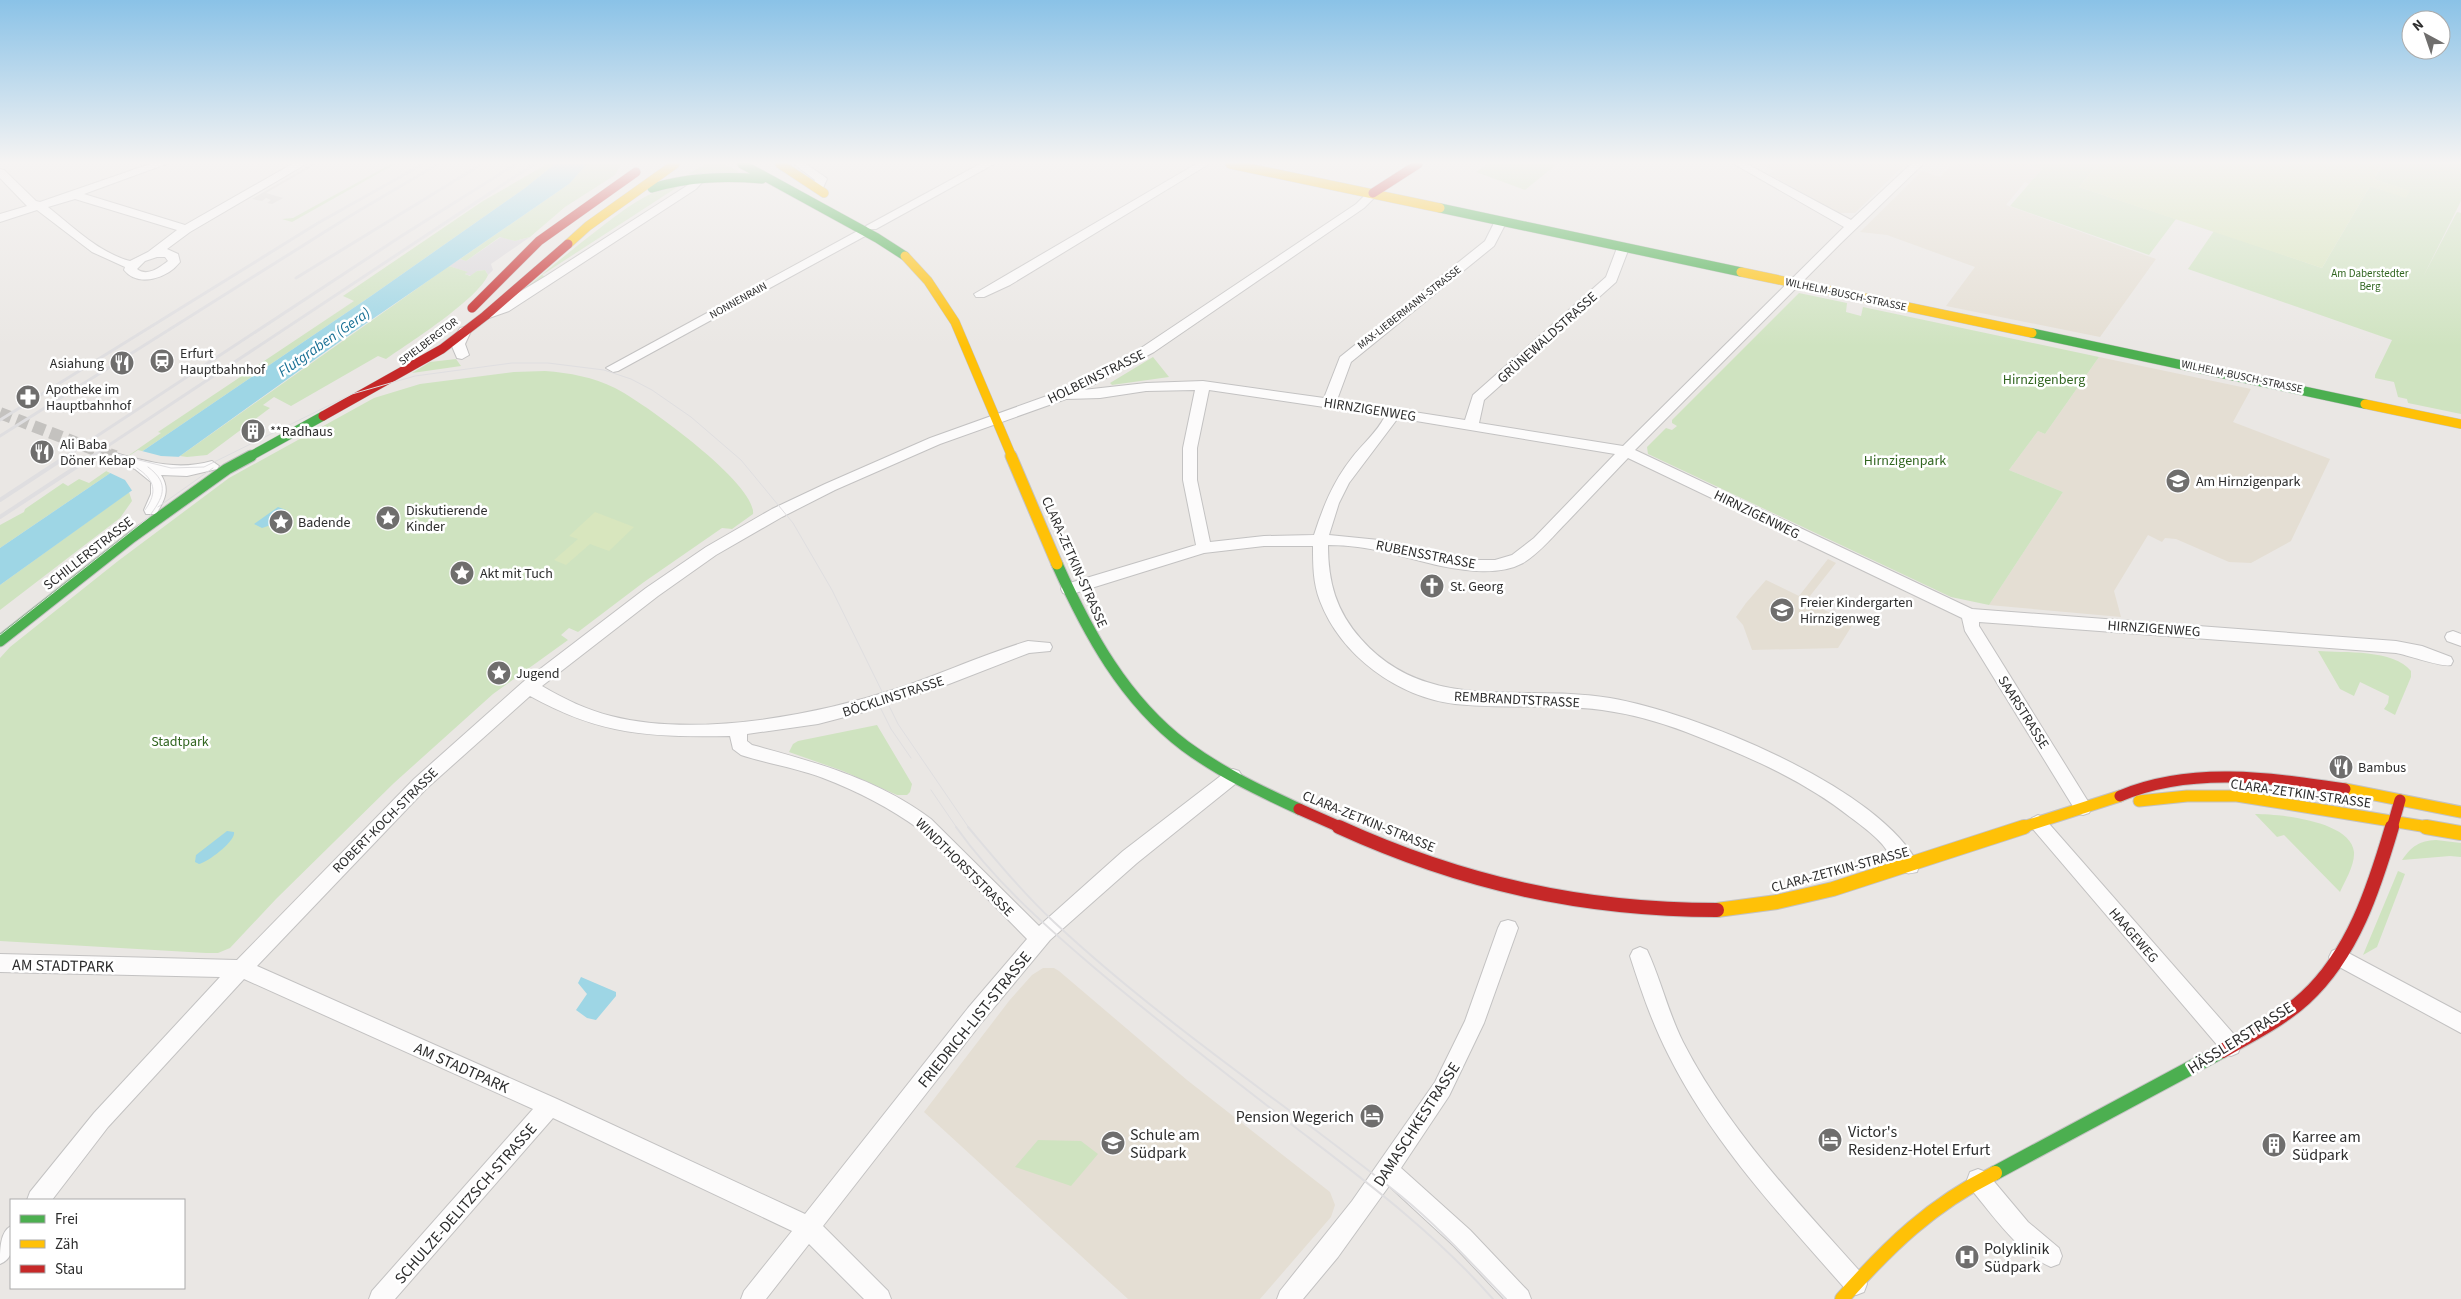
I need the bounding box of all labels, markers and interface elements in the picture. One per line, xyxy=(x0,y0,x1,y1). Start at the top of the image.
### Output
north arrow xyxy=(2401,10,2451,60)
text: N xyxy=(2408,15,2428,36)
street label: MAX-LIEBERMANN-STRASSE xyxy=(1354,262,1464,353)
park label: Am Daberstedter Berg xyxy=(2331,266,2409,294)
street label: WILHELM-BUSCH-STRASSE xyxy=(1784,274,1908,315)
street label: NONNENRAIN xyxy=(707,278,770,322)
street label: GRÜNEWALDSTRASSE xyxy=(1493,287,1602,388)
water label: Flutgraben (Gera) xyxy=(274,303,375,382)
street label: SPIELBERGTOR xyxy=(396,314,461,369)
place label: Erfurt Hauptbahnhof xyxy=(180,344,266,380)
street label: HOLBEINSTRASSE xyxy=(1044,345,1148,409)
station icon: Erfurt Hauptbahnhof xyxy=(149,348,175,374)
restaurant icon: Asiahung xyxy=(109,350,135,376)
place label: Asiahung xyxy=(50,354,104,374)
street label: WILHELM-BUSCH-STRASSE xyxy=(2180,356,2304,397)
park label: Hirnzigenberg xyxy=(2003,370,2085,390)
place label: Apotheke im Hauptbahnhof xyxy=(46,380,132,416)
pharmacy icon: Apotheke im Hauptbahnhof xyxy=(15,384,41,410)
street label: HIRNZIGENWEG xyxy=(1322,393,1417,427)
building icon: **Radhaus xyxy=(240,418,266,444)
place label: **Radhaus xyxy=(270,422,333,442)
place label: Ali Baba Döner Kebap xyxy=(60,435,136,471)
restaurant icon: Ali Baba Döner Kebap xyxy=(29,439,55,465)
park label: Hirnzigenpark xyxy=(1864,451,1946,471)
school or university icon: Am Hirnzigenpark xyxy=(2165,468,2191,494)
place label: Am Hirnzigenpark xyxy=(2196,472,2300,492)
street label: HIRNZIGENWEG xyxy=(1710,485,1803,544)
street label: CLARA-ZETKIN-STRASSE xyxy=(1036,494,1112,631)
place label: Diskutierende Kinder xyxy=(406,501,487,537)
place icon: Diskutierende Kinder xyxy=(375,505,401,531)
place icon: Badende xyxy=(268,509,294,535)
street label: SCHILLERSTRASSE xyxy=(39,512,138,595)
place label: Badende xyxy=(298,513,350,533)
street label: RUBENSSTRASSE xyxy=(1374,535,1477,574)
place icon: Akt mit Tuch xyxy=(449,560,475,586)
place label: Akt mit Tuch xyxy=(480,564,553,584)
church icon: St. Georg xyxy=(1419,573,1445,599)
place label: St. Georg xyxy=(1450,577,1503,597)
place label: Freier Kindergarten Hirnzigenweg xyxy=(1800,593,1913,629)
school or university icon: Freier Kindergarten Hirnzigenweg xyxy=(1769,597,1795,623)
street label: HIRNZIGENWEG xyxy=(2107,616,2201,642)
place icon: Jugend xyxy=(486,660,512,686)
place label: Jugend xyxy=(516,664,560,684)
street label: BÖCKLINSTRASSE xyxy=(840,671,947,723)
street label: SAARSTRASSE xyxy=(1993,672,2054,753)
street label: REMBRANDTSTRASSE xyxy=(1454,687,1580,713)
park label: Stadtpark xyxy=(151,732,209,752)
restaurant icon: Bambus xyxy=(2328,754,2354,780)
place label: Bambus xyxy=(2358,758,2406,778)
street label: ROBERT-KOCH-STRASSE xyxy=(328,763,443,878)
street label: CLARA-ZETKIN-STRASSE xyxy=(2229,774,2372,814)
street label: CLARA-ZETKIN-STRASSE xyxy=(1299,786,1438,858)
street label: WINDTHORSTSTRASSE xyxy=(910,814,1018,922)
street label: CLARA-ZETKIN-STRASSE xyxy=(1769,842,1911,898)
street label: HAAGEWEG xyxy=(2104,904,2163,968)
street label: FRIEDRICH-LIST-STRASSE xyxy=(913,947,1037,1092)
street label: AM STADTPARK xyxy=(12,954,115,978)
street label: HÄSSLERSTRASSE xyxy=(2183,996,2298,1079)
street label: AM STADTPARK xyxy=(411,1037,513,1099)
street label: DAMASCHKESTRASSE xyxy=(1368,1058,1465,1191)
hotel icon: Pension Wegerich xyxy=(1359,1103,1385,1129)
place label: Pension Wegerich xyxy=(1236,1106,1354,1128)
street label: SCHULZE-DELITZSCH-STRASSE xyxy=(390,1118,542,1289)
place label: Victor's Residenz-Hotel Erfurt xyxy=(1848,1121,1991,1161)
place label: Schule am Südpark xyxy=(1130,1124,1200,1164)
place label: Karree am Südpark xyxy=(2292,1126,2361,1166)
hotel icon: Victor's Residenz-Hotel Erfurt xyxy=(1817,1127,1843,1153)
school or university icon: Schule am Südpark xyxy=(1100,1130,1126,1156)
building icon: Karree am Südpark xyxy=(2261,1132,2287,1158)
legend xyxy=(10,1199,185,1289)
text: Frei xyxy=(55,1209,78,1230)
text: Zäh xyxy=(55,1234,79,1255)
place label: Polyklinik Südpark xyxy=(1984,1238,2050,1278)
hospital icon: Polyklinik Südpark xyxy=(1954,1244,1980,1270)
text: Stau xyxy=(55,1259,83,1280)

